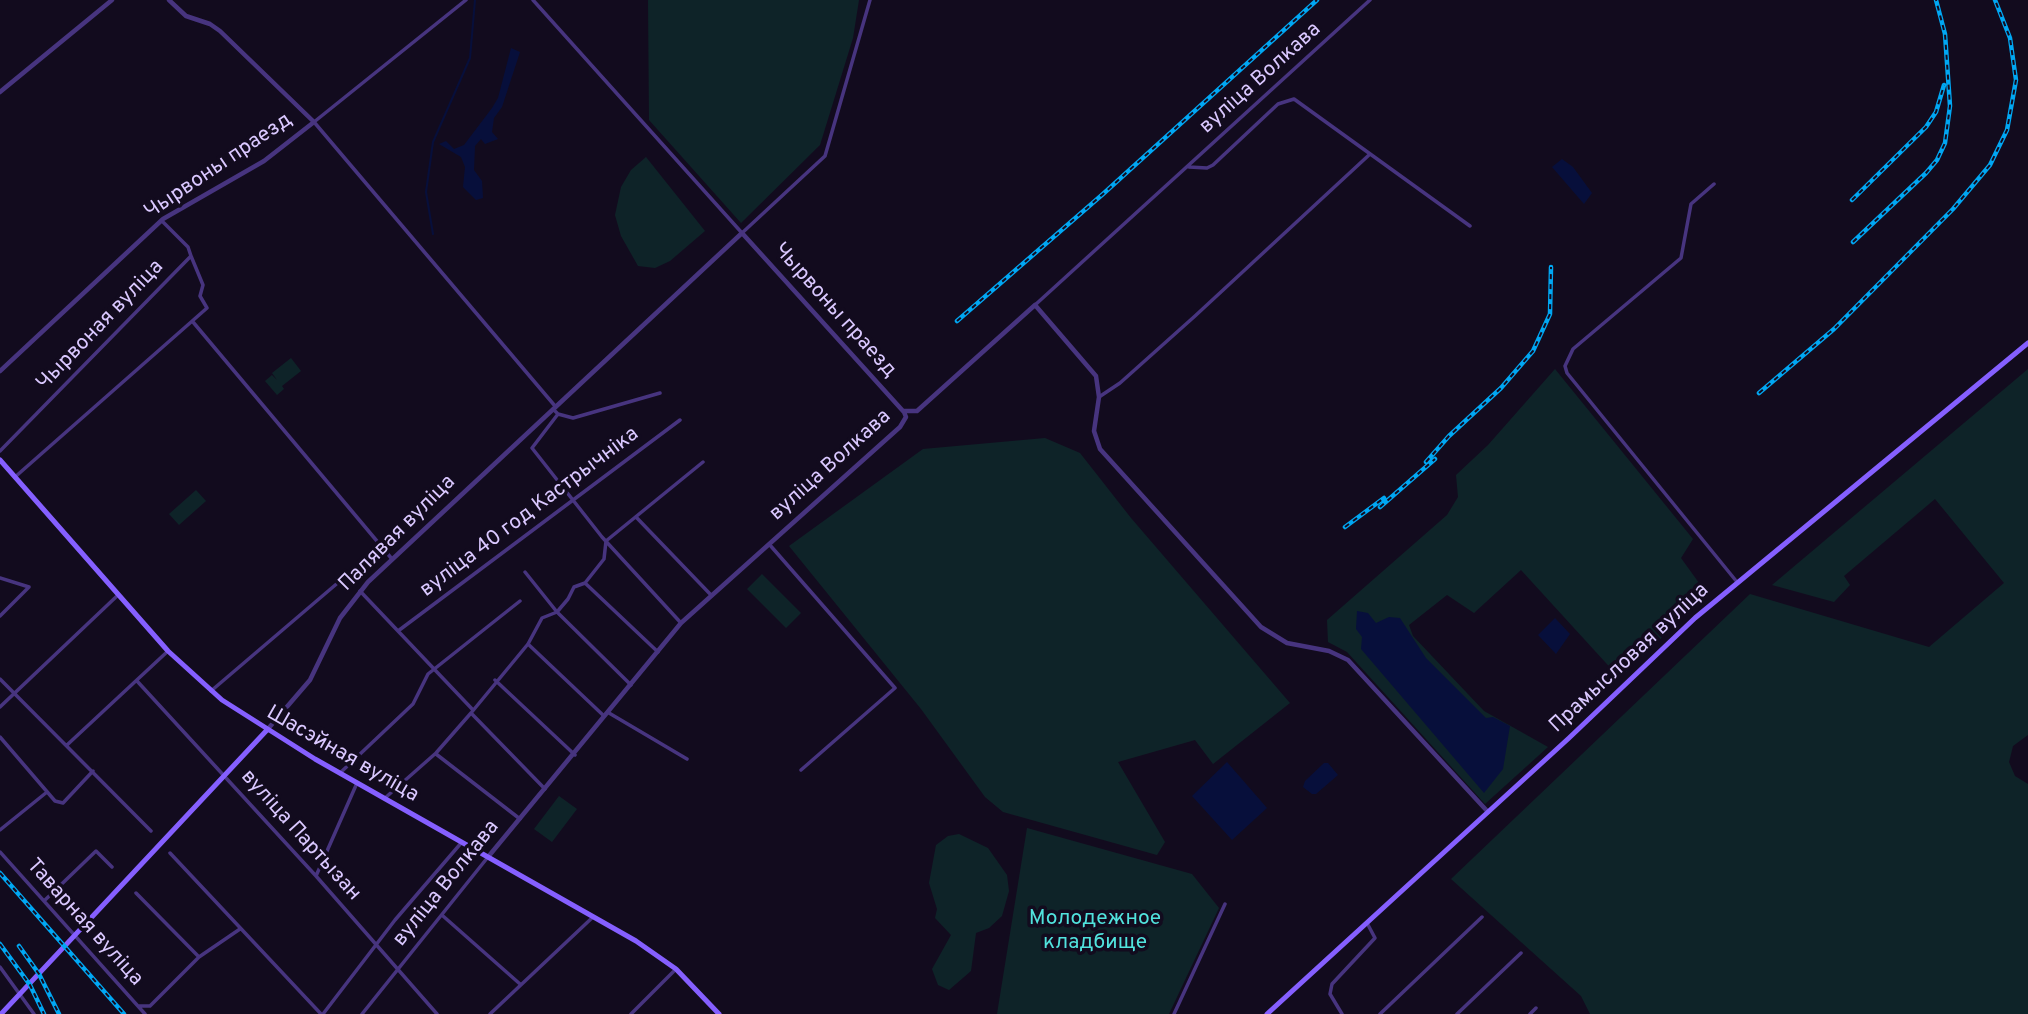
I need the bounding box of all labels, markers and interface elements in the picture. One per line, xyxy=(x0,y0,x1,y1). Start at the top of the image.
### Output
street label: вуліца Волкава xyxy=(1195,18,1327,140)
street label: Чырвоны праезд xyxy=(141,108,297,226)
street label: Чырвоны праезд xyxy=(767,239,901,383)
street label: Чырвоная вуліца xyxy=(32,255,170,397)
street label: вуліца Волкава xyxy=(765,405,897,527)
street label: вуліца 40 год Кастрычніка xyxy=(416,422,644,604)
street label: Палявая вуліца xyxy=(335,471,461,597)
street label: Прамысловая вуліца xyxy=(1545,579,1715,739)
street label: Шасэйная вуліца xyxy=(261,701,423,809)
street label: вуліца Партызан xyxy=(234,765,366,907)
street label: вуліца Волкава xyxy=(389,816,505,952)
street label: Таварная вуліца xyxy=(20,854,148,992)
park label: Молодежное кладбище xyxy=(1029,907,1161,957)

